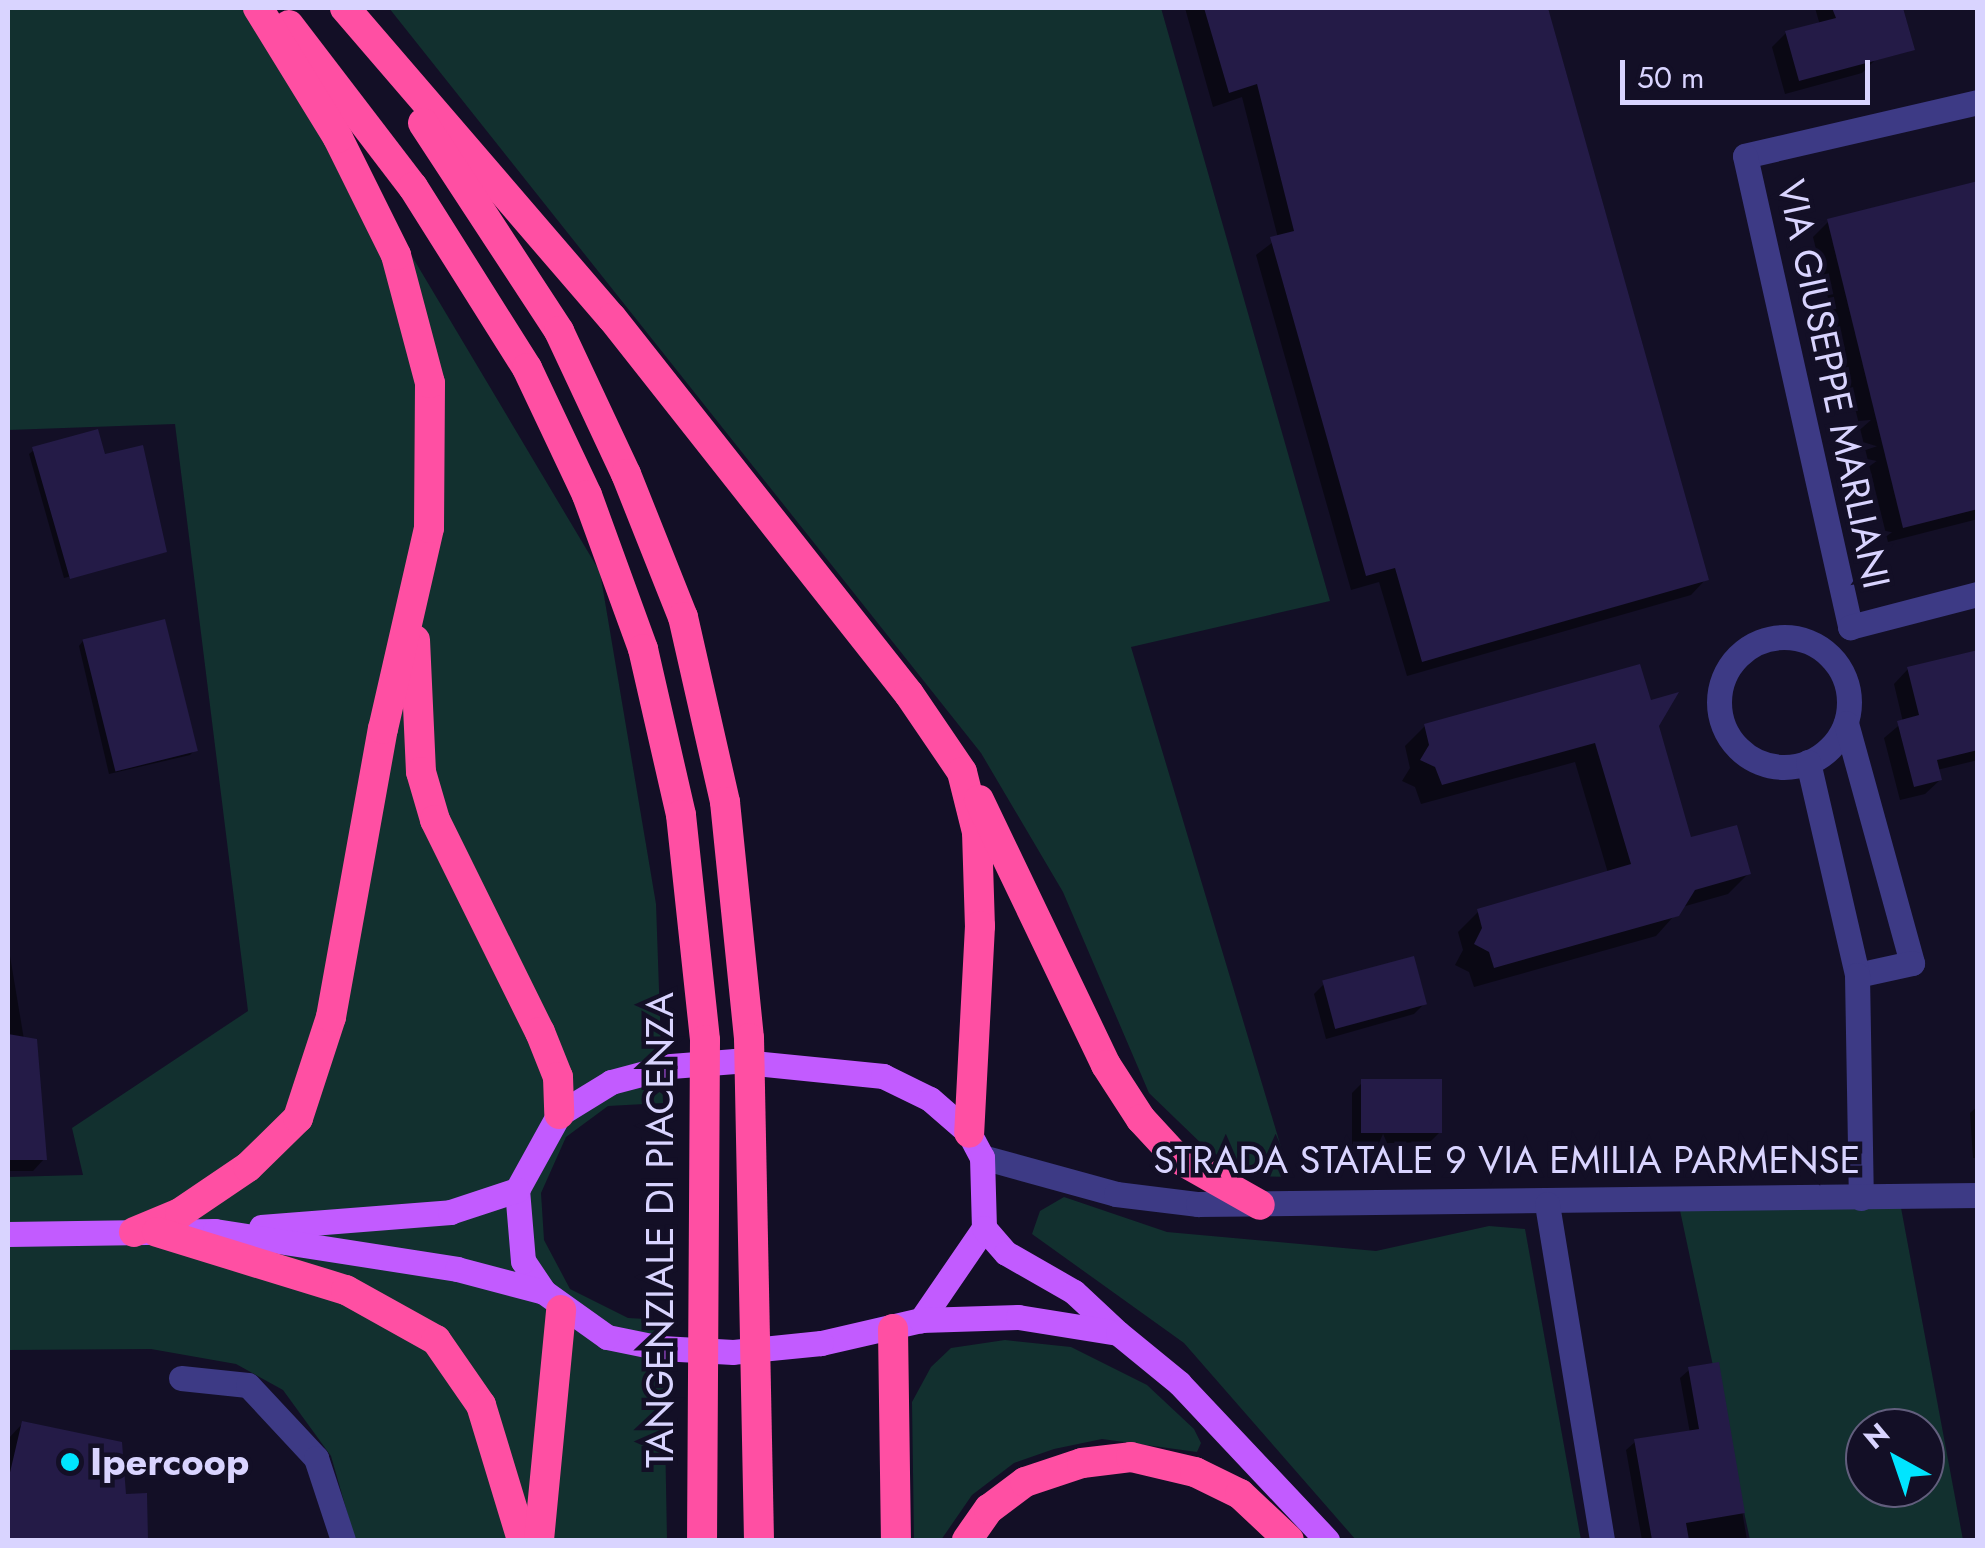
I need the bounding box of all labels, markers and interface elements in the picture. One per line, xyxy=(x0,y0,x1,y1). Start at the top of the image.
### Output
scale bar xyxy=(1625,40,1875,102)
text: 50 m xyxy=(1637,56,1704,99)
street label: VIA GIUSEPPE MARLIANI xyxy=(1768,176,1900,592)
street label: TANGENZIALE DI PIACENZA xyxy=(637,992,683,1468)
street label: STRADA STATALE 9 VIA EMILIA PARMENSE xyxy=(1154,1137,1860,1183)
north arrow xyxy=(1845,1408,1945,1508)
text: N xyxy=(1855,1413,1898,1459)
place label: Ipercoop xyxy=(90,1439,249,1485)
marker: Ipercoop xyxy=(59,1451,81,1473)

